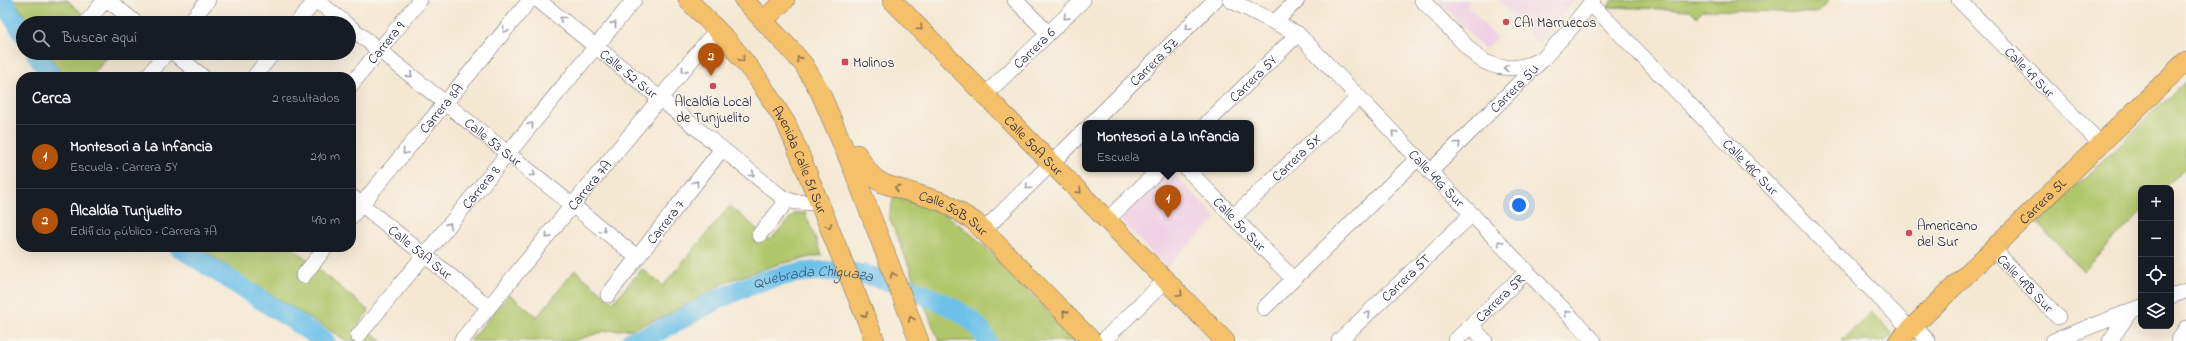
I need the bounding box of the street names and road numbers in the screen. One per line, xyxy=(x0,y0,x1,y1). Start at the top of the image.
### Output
street label: Carrera 9 xyxy=(363,17,411,69)
street label: Carrera 6 xyxy=(1009,23,1061,74)
street label: Carrera 5Z xyxy=(1125,33,1184,92)
street label: Calle 49 Sur xyxy=(1999,43,2059,104)
street label: Calle 52 Sur xyxy=(594,45,662,105)
street label: Carrera 5Y xyxy=(1225,50,1283,108)
street label: Carrera 5U xyxy=(1486,59,1545,118)
street label: Carrera 8A xyxy=(415,80,469,139)
street label: Avenida Calle 51 Sur xyxy=(766,102,832,218)
street label: Calle 50A Sur xyxy=(998,111,1068,182)
street label: Calle 53 Sur xyxy=(459,113,526,173)
street label: Carrera 5X xyxy=(1267,129,1327,187)
street label: Calle 49C Sur xyxy=(1717,135,1783,201)
street label: Calle 49G Sur xyxy=(1403,145,1469,213)
street label: Carrera 7A xyxy=(563,156,617,216)
street label: Carrera 8 xyxy=(457,161,506,214)
street label: Carrera 5L xyxy=(2015,173,2072,230)
street label: Calle 50B Sur xyxy=(916,186,993,242)
street label: Calle 50 Sur xyxy=(1207,193,1270,257)
street label: Carrera 7 xyxy=(642,196,691,249)
street label: Calle 53A Sur xyxy=(383,221,457,286)
street label: Carrera 5T xyxy=(1377,250,1436,307)
street label: Calle 49B Sur xyxy=(1991,250,2058,318)
street label: Carrera 5R xyxy=(1471,270,1530,328)

